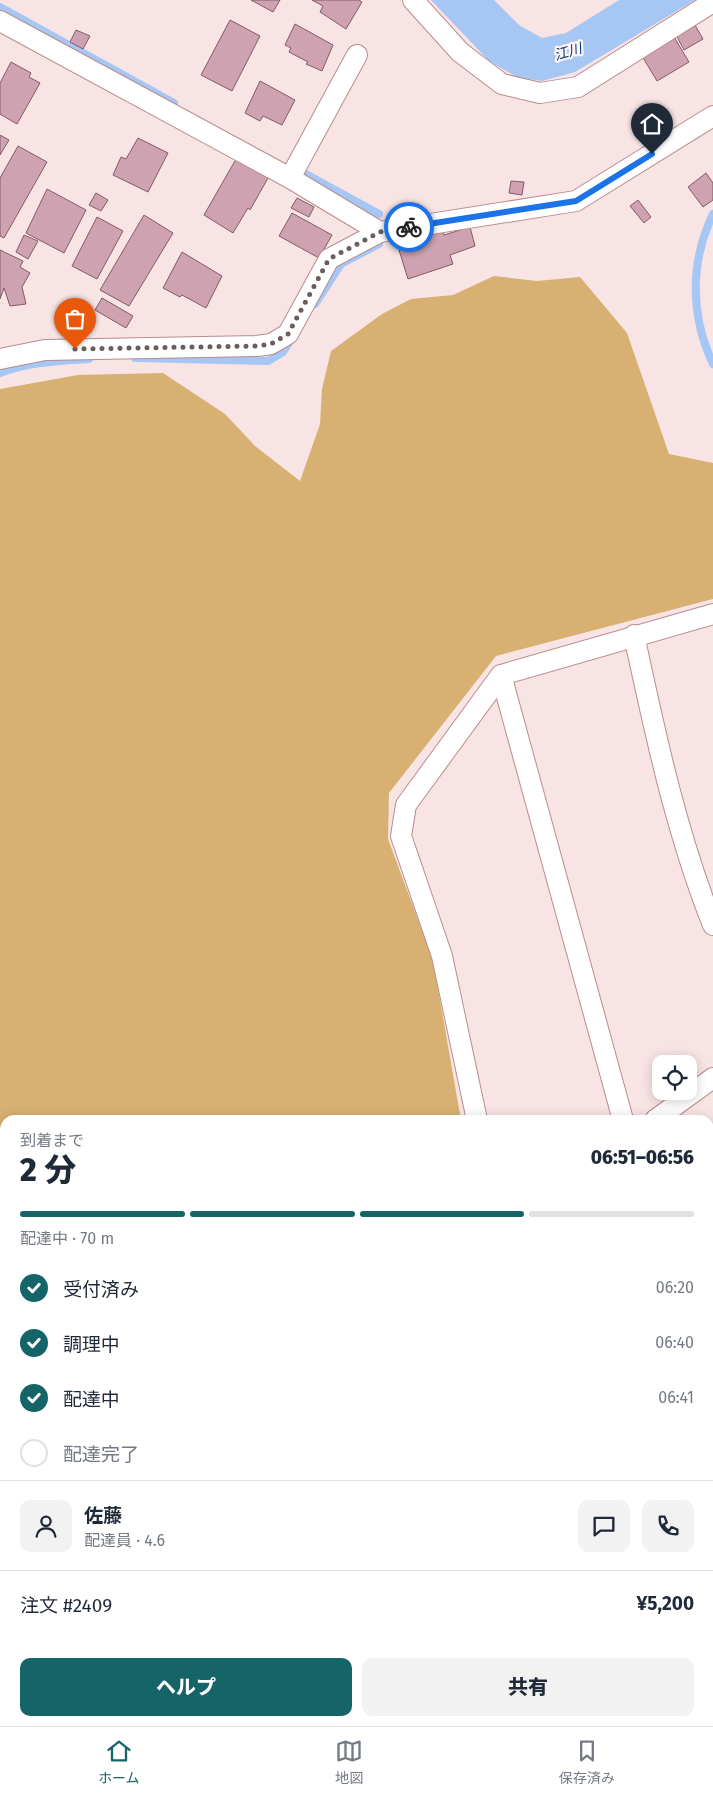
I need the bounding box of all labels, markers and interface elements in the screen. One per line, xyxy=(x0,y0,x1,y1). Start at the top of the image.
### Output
water label: 江川 xyxy=(552,39,586,64)
pin xyxy=(631,103,673,154)
icon: home xyxy=(638,110,666,138)
courier xyxy=(384,202,434,252)
icon: bike xyxy=(395,213,423,241)
pin xyxy=(54,298,96,349)
icon: bag xyxy=(61,305,89,333)
map controls xyxy=(652,1055,697,1100)
button: locate xyxy=(652,1055,697,1100)
text: 到着まで xyxy=(20,1131,84,1150)
text: 06:51–06:56 xyxy=(591,1146,694,1169)
text: 2 分 xyxy=(20,1151,76,1189)
text: 配達中 · 70 m xyxy=(20,1229,114,1248)
icon: check xyxy=(20,1274,48,1302)
text: 受付済み xyxy=(63,1278,139,1301)
text: 06:20 xyxy=(656,1278,694,1297)
icon: check xyxy=(20,1329,48,1357)
text: 調理中 xyxy=(63,1333,120,1356)
text: 06:40 xyxy=(655,1333,694,1352)
icon: check xyxy=(20,1384,48,1412)
text: 配達中 xyxy=(63,1388,120,1411)
text: 06:41 xyxy=(658,1388,694,1407)
text: 配達完了 xyxy=(63,1443,139,1466)
button: person xyxy=(20,1500,72,1552)
button: chat xyxy=(578,1500,630,1552)
button: phone xyxy=(642,1500,694,1552)
text: 佐藤 xyxy=(84,1504,122,1527)
text: 配達員 · 4.6 xyxy=(84,1531,165,1550)
text: ¥5,200 xyxy=(637,1592,694,1615)
text: 注文 #2409 xyxy=(20,1594,112,1617)
button: ヘルプ xyxy=(20,1658,352,1716)
button: 共有 xyxy=(362,1658,694,1716)
tab: ホーム xyxy=(98,1737,139,1787)
tab: 地図 xyxy=(335,1737,363,1787)
tab: 保存済み xyxy=(559,1737,615,1787)

